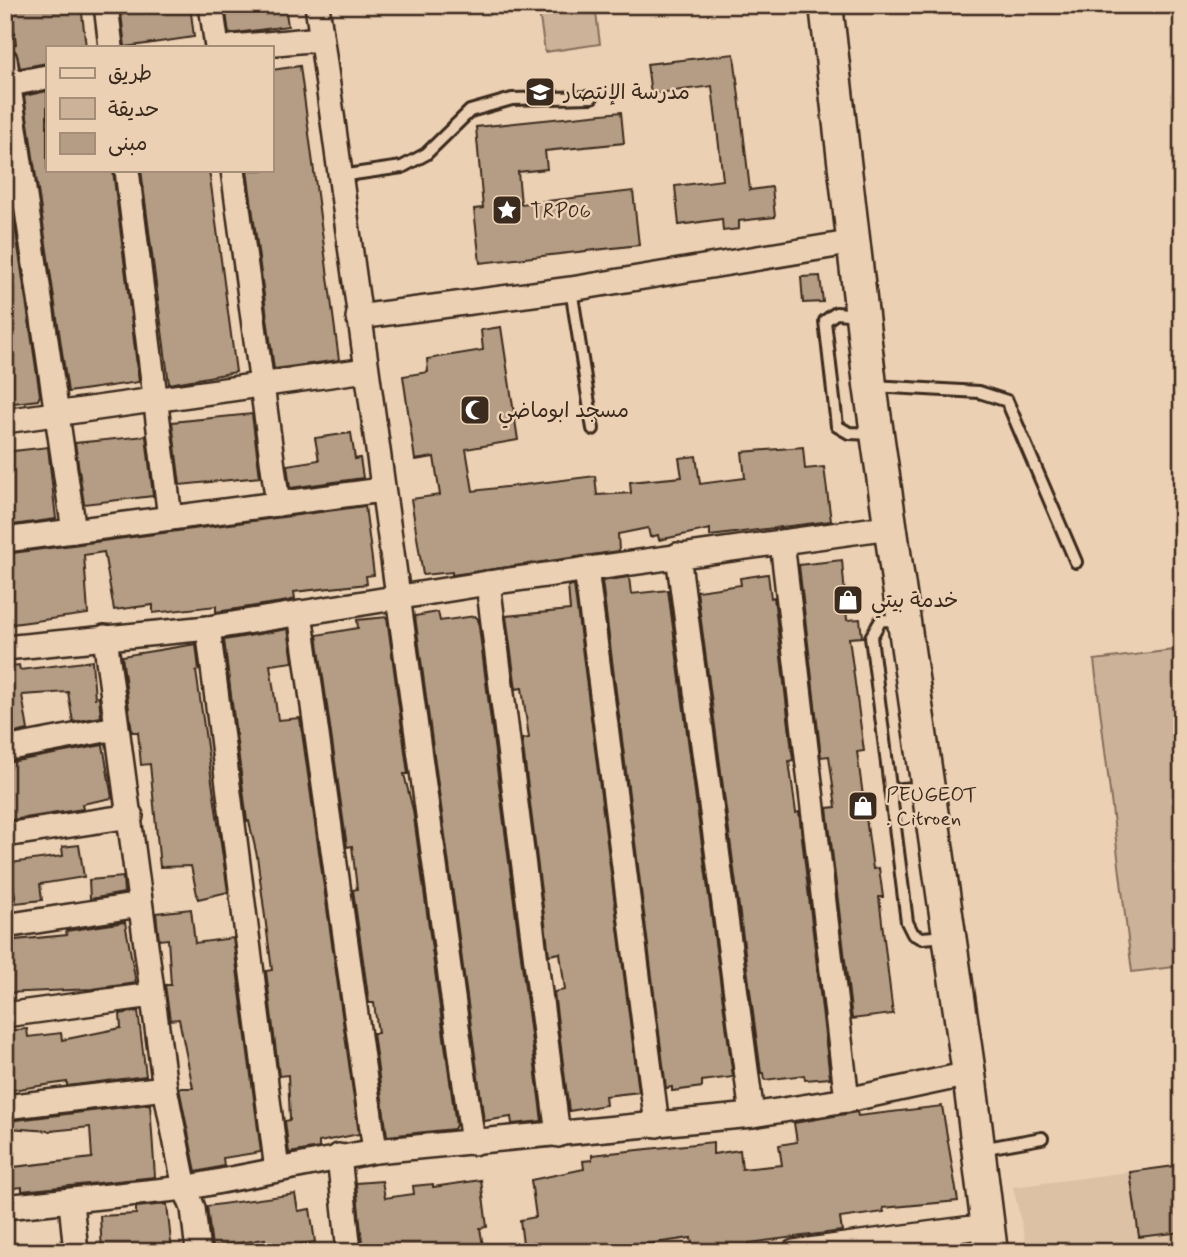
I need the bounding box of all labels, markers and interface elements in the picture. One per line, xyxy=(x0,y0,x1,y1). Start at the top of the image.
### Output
legend xyxy=(46,46,273,172)
text: طريق xyxy=(108,60,152,88)
school or university icon: مدرسة الإنتصار xyxy=(523,75,557,109)
place label: مدرسة الإنتصار xyxy=(562,79,690,107)
text: حديقة xyxy=(108,96,159,124)
text: مبنى xyxy=(108,130,147,158)
place icon: TRP06 xyxy=(490,193,524,227)
place label: TRP06 xyxy=(530,197,591,225)
mosque icon: مسجد ابوماضي xyxy=(458,393,492,427)
place label: مسجد ابوماضي xyxy=(498,397,629,429)
shop icon: خدمة بيتي xyxy=(831,583,865,617)
place label: خدمة بيتي xyxy=(871,587,958,619)
place label: PEUGEOT . Citroen xyxy=(886,781,977,833)
shop icon: PEUGEOT . Citroen xyxy=(846,789,880,823)

